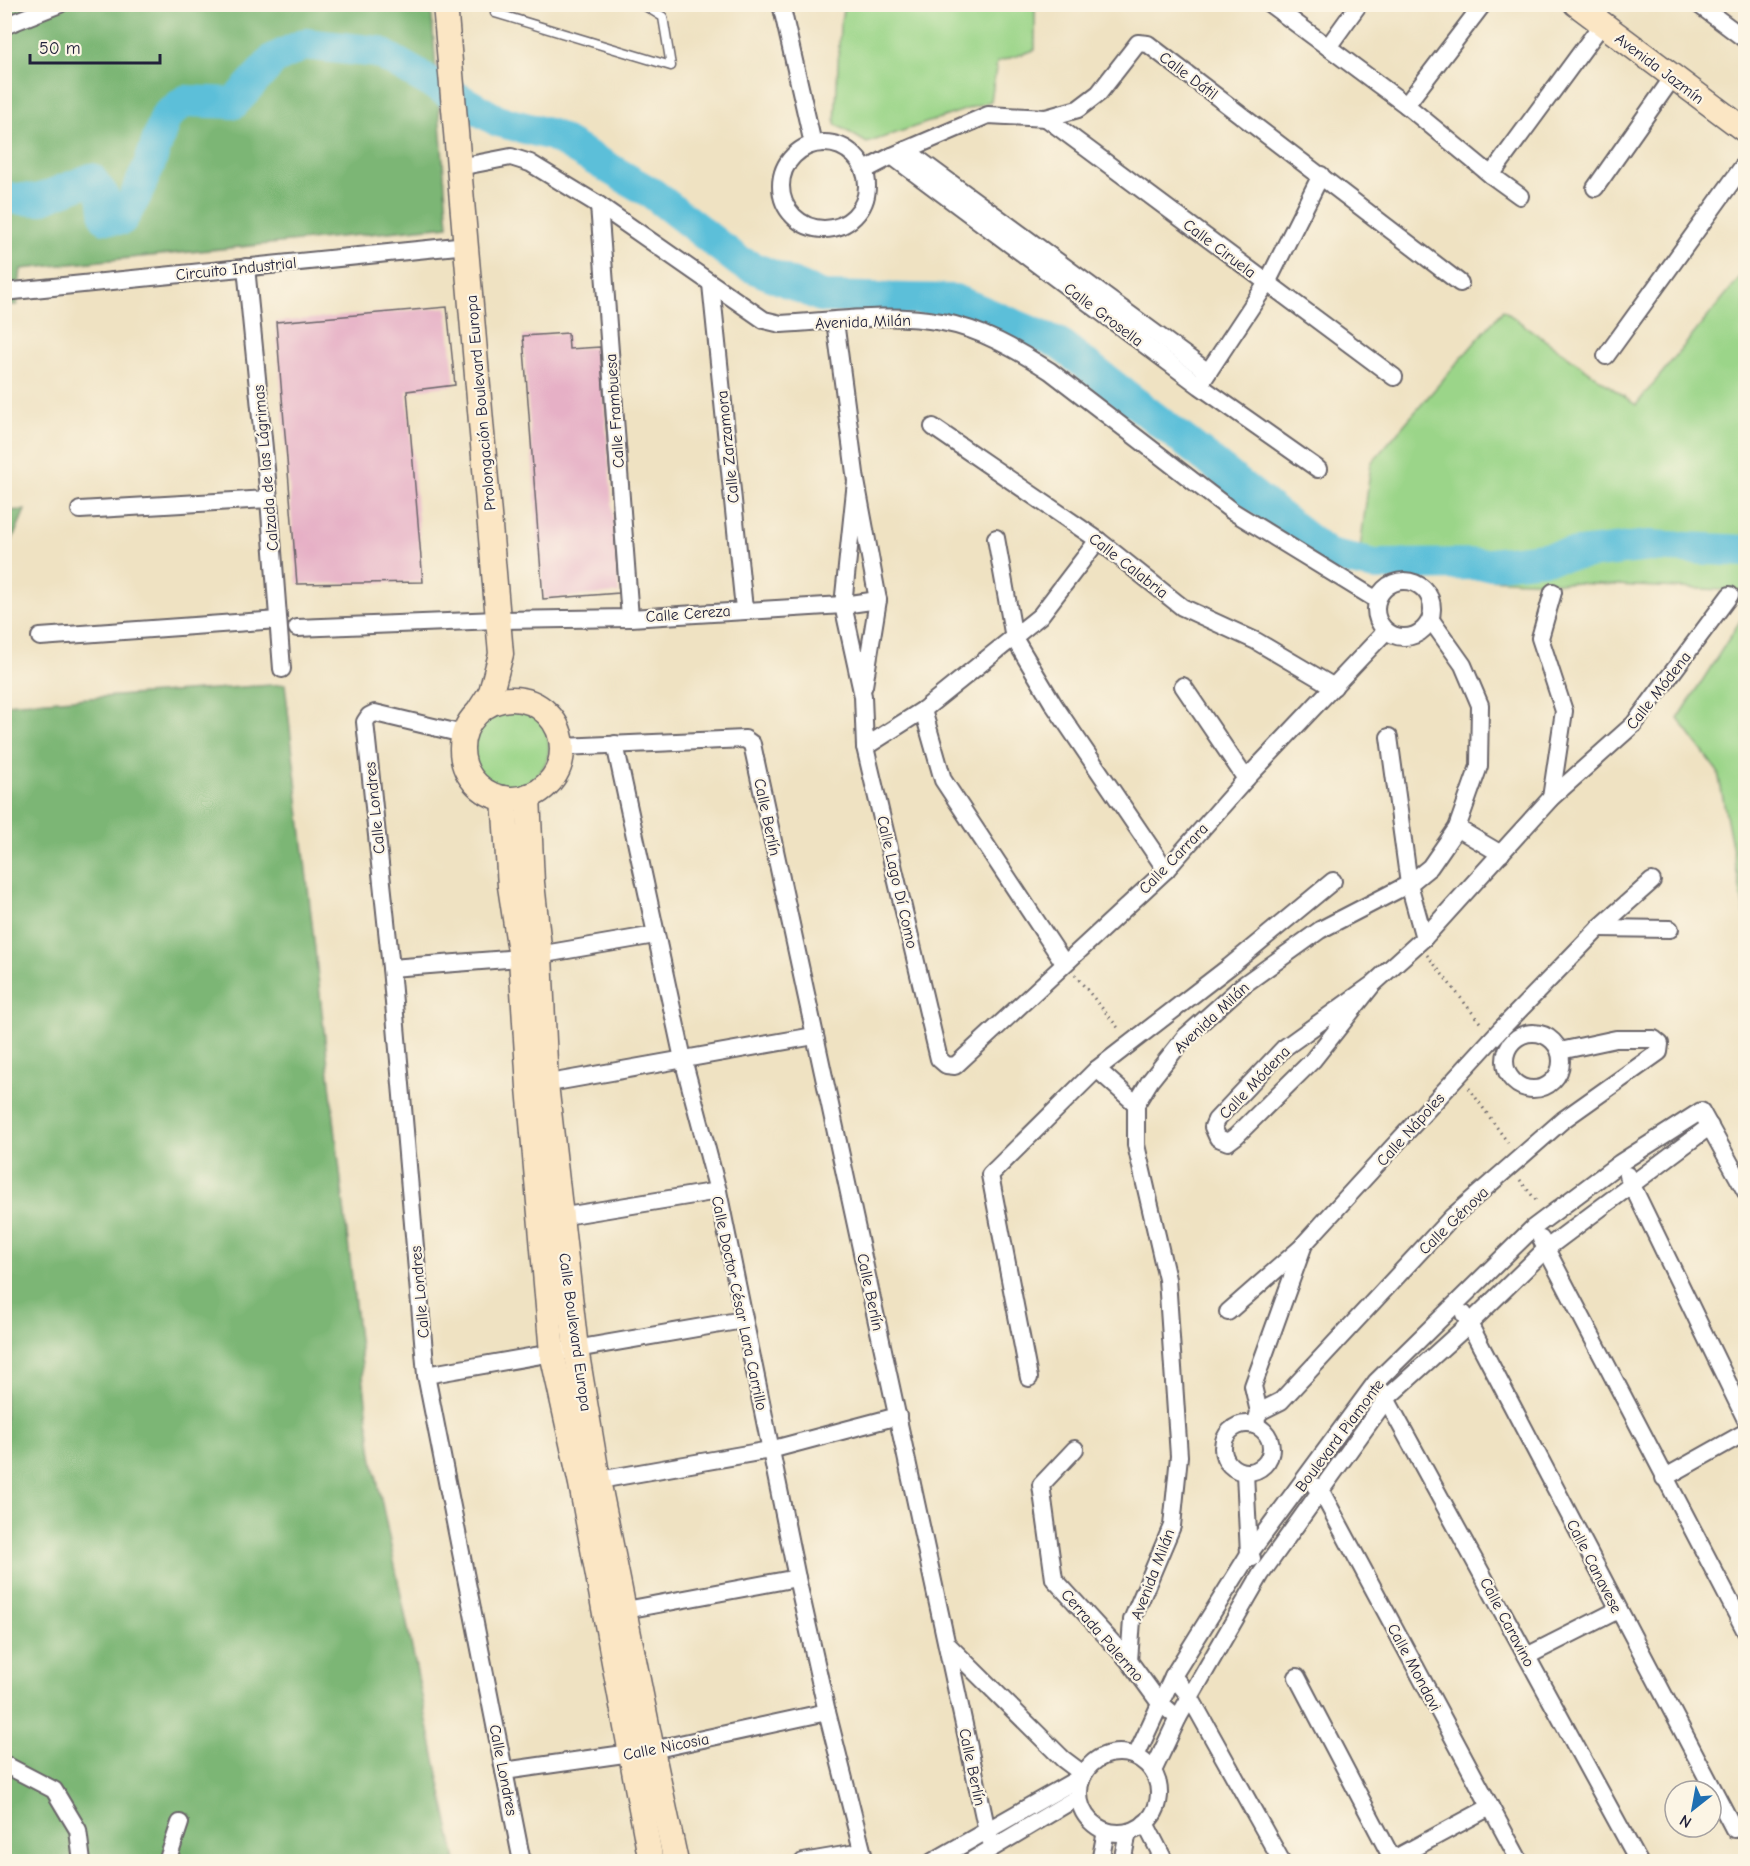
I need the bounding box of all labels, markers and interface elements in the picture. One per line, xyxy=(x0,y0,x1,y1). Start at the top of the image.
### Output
scale bar xyxy=(30,27,160,65)
street label: Avenida Jazmín xyxy=(1611,30,1707,108)
text: 50 m xyxy=(39,38,81,59)
street label: Calle Dátil xyxy=(1156,48,1221,104)
street label: Calle Ciruela xyxy=(1180,216,1259,282)
street label: Circuito Industrial xyxy=(175,254,297,284)
street label: Calle Grosella xyxy=(1060,279,1146,350)
street label: Prolongación Boulevard Europa xyxy=(463,294,499,512)
street label: Avenida Milán xyxy=(815,311,911,333)
street label: Calle Frambuesa xyxy=(602,353,628,469)
street label: Calzada de las Lágrimas xyxy=(250,384,282,552)
street label: Calle Zarzamora xyxy=(713,390,743,504)
street label: Calle Calabria xyxy=(1085,529,1171,602)
street label: Calle Cereza xyxy=(645,602,731,626)
street label: Calle Módena xyxy=(1623,648,1695,733)
street label: Calle Londres xyxy=(361,761,389,855)
street label: Calle Berlín xyxy=(750,777,784,858)
street label: Calle Lago Dí Como xyxy=(873,814,921,950)
street label: Calle Carrara xyxy=(1135,820,1212,898)
street label: Avenida Milán xyxy=(1170,978,1253,1057)
street label: Calle Módena xyxy=(1216,1043,1294,1123)
street label: Calle Nápoles xyxy=(1373,1089,1449,1170)
street label: Calle Génova xyxy=(1415,1183,1492,1258)
street label: Calle Doctor César Lara Carrillo xyxy=(707,1194,771,1412)
street label: Calle Londres xyxy=(407,1245,433,1339)
street label: Calle Boulevard Europa xyxy=(555,1252,595,1413)
street label: Calle Berlín xyxy=(853,1252,887,1333)
street label: Boulevard Piamonte xyxy=(1292,1376,1388,1495)
street label: Calle Canavese xyxy=(1563,1517,1625,1616)
street label: Avenida Milán xyxy=(1127,1526,1179,1622)
street label: Calle Caravino xyxy=(1476,1575,1538,1670)
street label: Cerrada Palermo xyxy=(1057,1586,1147,1686)
street label: Calle Mondavi xyxy=(1384,1621,1445,1714)
street label: Calle Londres xyxy=(485,1723,521,1818)
street label: Calle Berlín xyxy=(955,1727,989,1808)
street label: Calle Nicosia xyxy=(622,1730,711,1764)
north arrow xyxy=(1663,1779,1723,1839)
text: N xyxy=(1677,1811,1695,1831)

